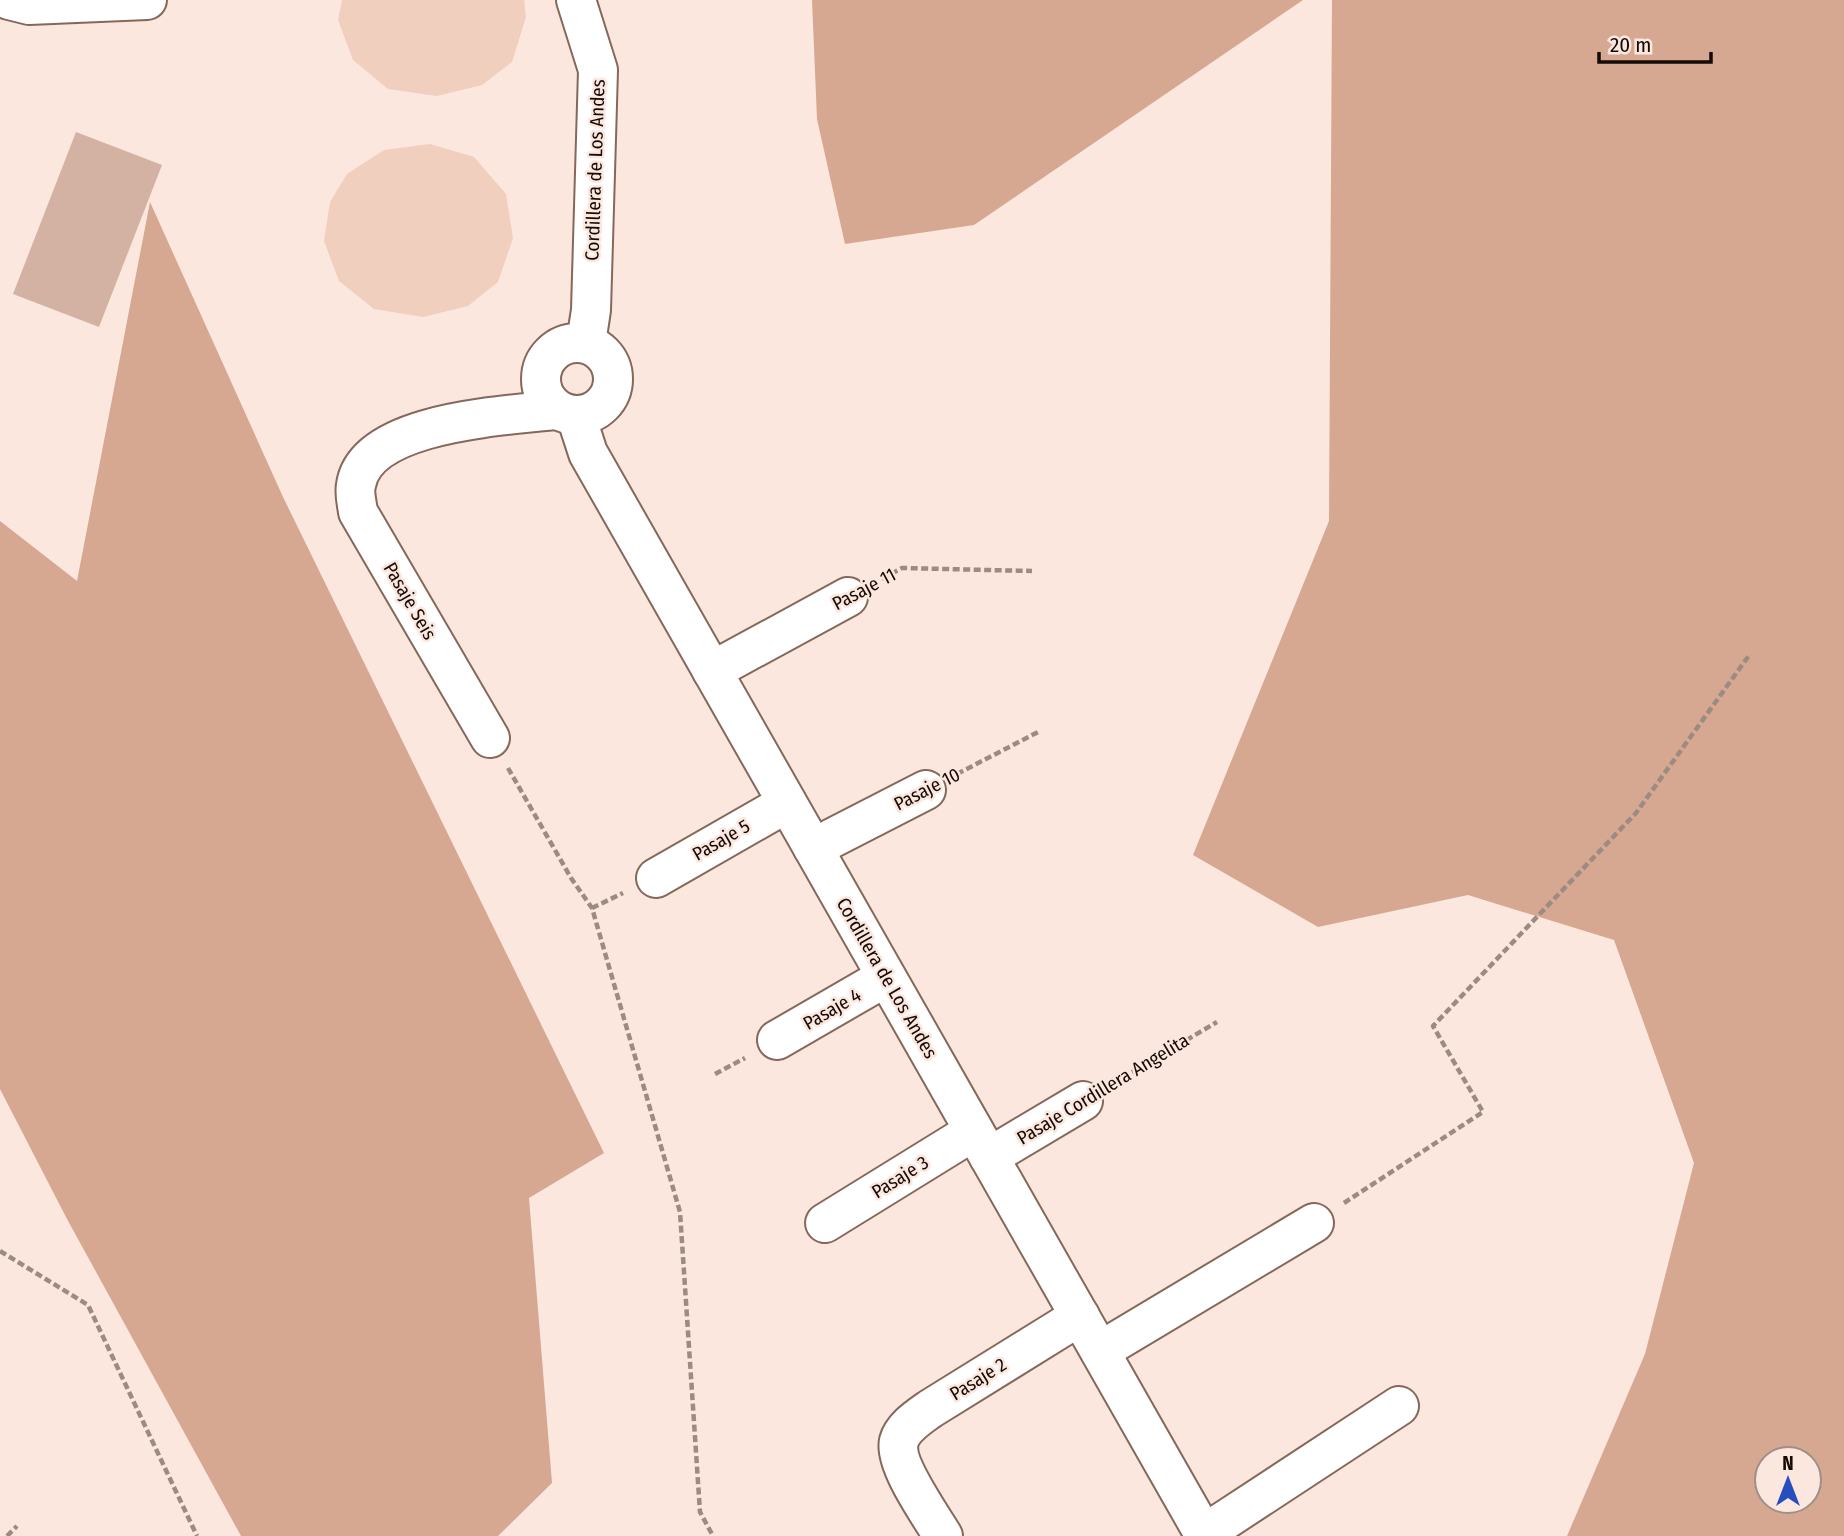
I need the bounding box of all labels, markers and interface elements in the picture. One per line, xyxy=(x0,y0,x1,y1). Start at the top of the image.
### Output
scale bar xyxy=(1599,21,1711,65)
text: 20 m xyxy=(1610,32,1651,58)
street label: Cordillera de Los Andes xyxy=(580,79,610,261)
street label: Pasaje Seis xyxy=(379,558,441,644)
street label: Pasaje 11 xyxy=(828,563,900,615)
street label: Pasaje 10 xyxy=(890,763,964,815)
street label: Pasaje 5 xyxy=(688,814,754,866)
street label: Cordillera de Los Andes xyxy=(832,894,942,1062)
street label: Pasaje 4 xyxy=(799,983,865,1035)
street label: Pasaje Cordillera Angelita xyxy=(1013,1029,1193,1149)
street label: Pasaje 3 xyxy=(867,1151,933,1203)
street label: Pasaje 2 xyxy=(946,1353,1010,1405)
north arrow xyxy=(1753,1445,1823,1515)
text: N xyxy=(1782,1452,1794,1475)

